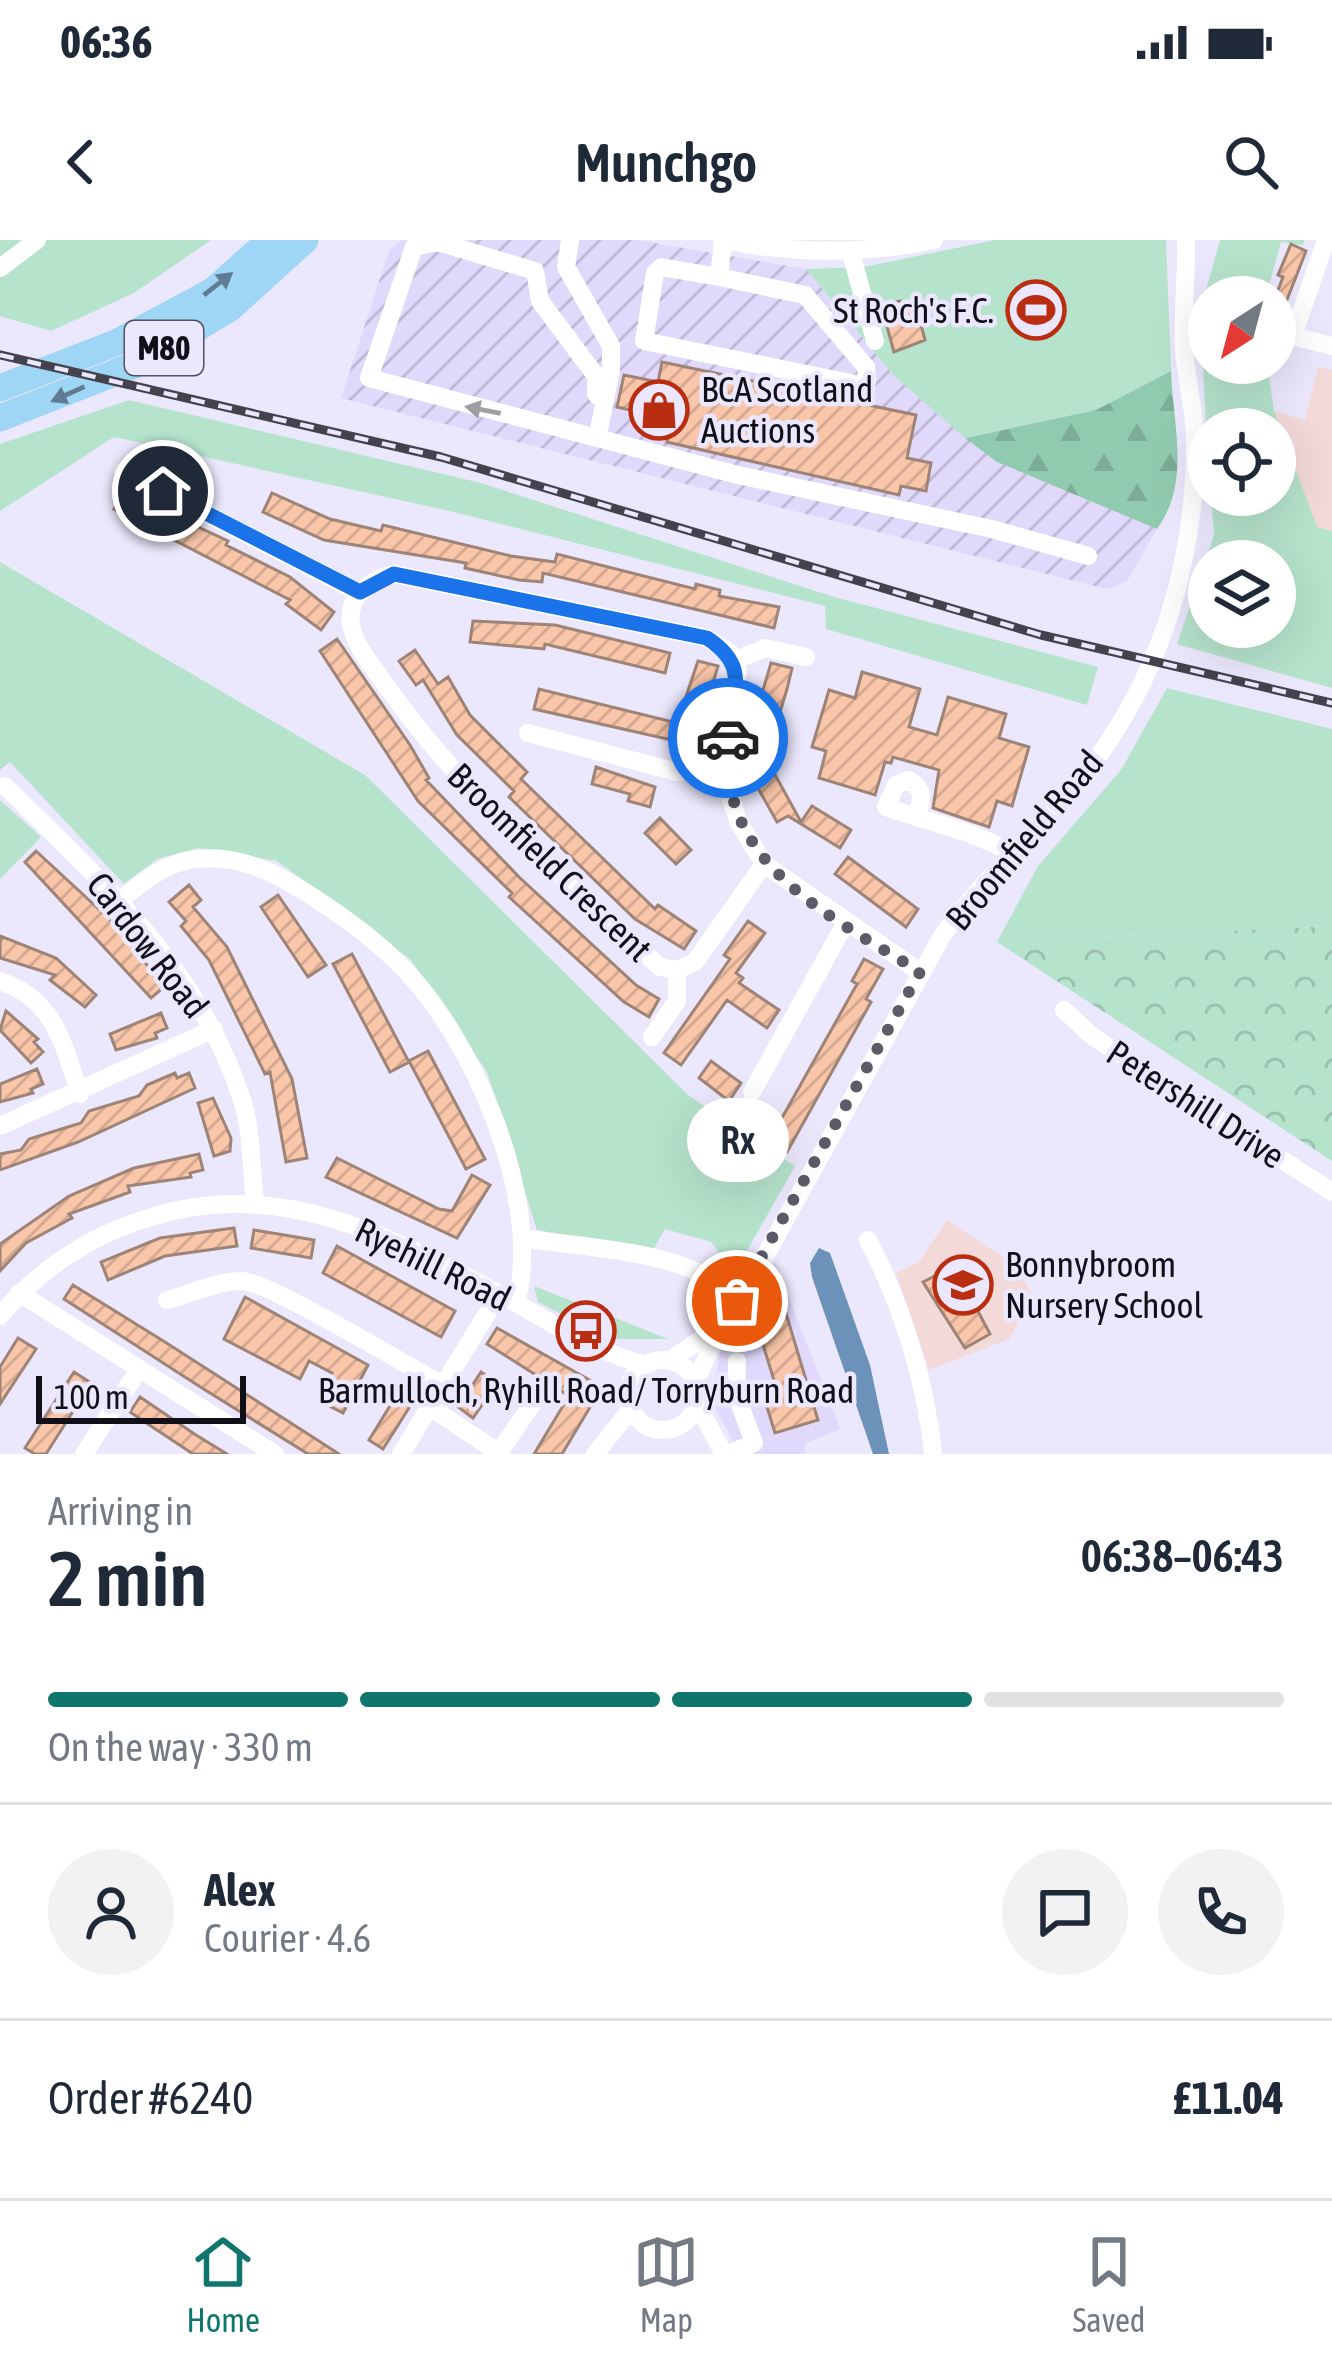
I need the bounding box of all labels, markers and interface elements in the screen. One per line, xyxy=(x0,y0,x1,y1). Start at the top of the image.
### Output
text: 06:36 xyxy=(60,16,153,68)
icon: back xyxy=(48,129,114,195)
icon: search xyxy=(1218,129,1284,195)
text: Munchgo xyxy=(575,132,757,193)
one-way arrow xyxy=(203,272,234,297)
north arrow xyxy=(1188,276,1296,384)
map controls xyxy=(1188,276,1296,648)
sports icon: St Roch's F.C. xyxy=(1005,279,1067,341)
place label: St Roch's F.C. xyxy=(833,289,994,331)
road number: M80 xyxy=(125,321,203,375)
place label: BCA Scotland Auctions xyxy=(701,368,873,451)
shop icon: BCA Scotland Auctions xyxy=(628,379,690,441)
one-way arrow xyxy=(50,385,85,405)
one-way arrow xyxy=(464,400,502,419)
button: locate xyxy=(1188,408,1296,516)
pin xyxy=(112,440,214,542)
icon: home xyxy=(130,458,196,524)
button: layers xyxy=(1188,540,1296,648)
courier xyxy=(668,678,788,798)
icon: car xyxy=(695,705,761,771)
street label: Broomfield Road xyxy=(937,742,1111,938)
street label: Broomfield Crescent xyxy=(440,754,660,970)
street label: Cardow Road xyxy=(78,864,218,1026)
street label: Petershill Drive xyxy=(1099,1031,1293,1177)
callout: Rx xyxy=(686,1097,788,1181)
text: Rx xyxy=(720,1118,756,1162)
street label: Ryehill Road xyxy=(349,1208,517,1320)
place label: Bonnybroom Nursery School xyxy=(1005,1243,1203,1326)
pin xyxy=(686,1250,788,1352)
school or university icon: Bonnybroom Nursery School xyxy=(932,1254,994,1316)
icon: bag xyxy=(704,1268,770,1334)
bus stop icon: Barmulloch, Ryhill Road/ Torryburn Road xyxy=(555,1300,617,1362)
place label: Barmulloch, Ryhill Road/ Torryburn Road xyxy=(318,1369,854,1411)
scale bar xyxy=(36,1370,246,1423)
text: 100 m xyxy=(54,1378,129,1416)
text: Arriving in xyxy=(48,1489,193,1533)
text: 06:38–06:43 xyxy=(1081,1530,1284,1582)
text: 2 min xyxy=(48,1533,207,1623)
text: On the way · 330 m xyxy=(48,1725,313,1769)
button: person xyxy=(48,1849,174,1975)
button: chat xyxy=(1002,1849,1128,1975)
button: phone xyxy=(1158,1849,1284,1975)
text: Alex xyxy=(204,1864,276,1916)
text: Courier · 4.6 xyxy=(204,1916,371,1960)
text: Order #6240 xyxy=(48,2072,253,2124)
text: £11.04 xyxy=(1172,2072,1284,2124)
tab: Home xyxy=(187,2229,260,2339)
tab: Map xyxy=(633,2229,699,2339)
tab: Saved xyxy=(1072,2229,1145,2339)

